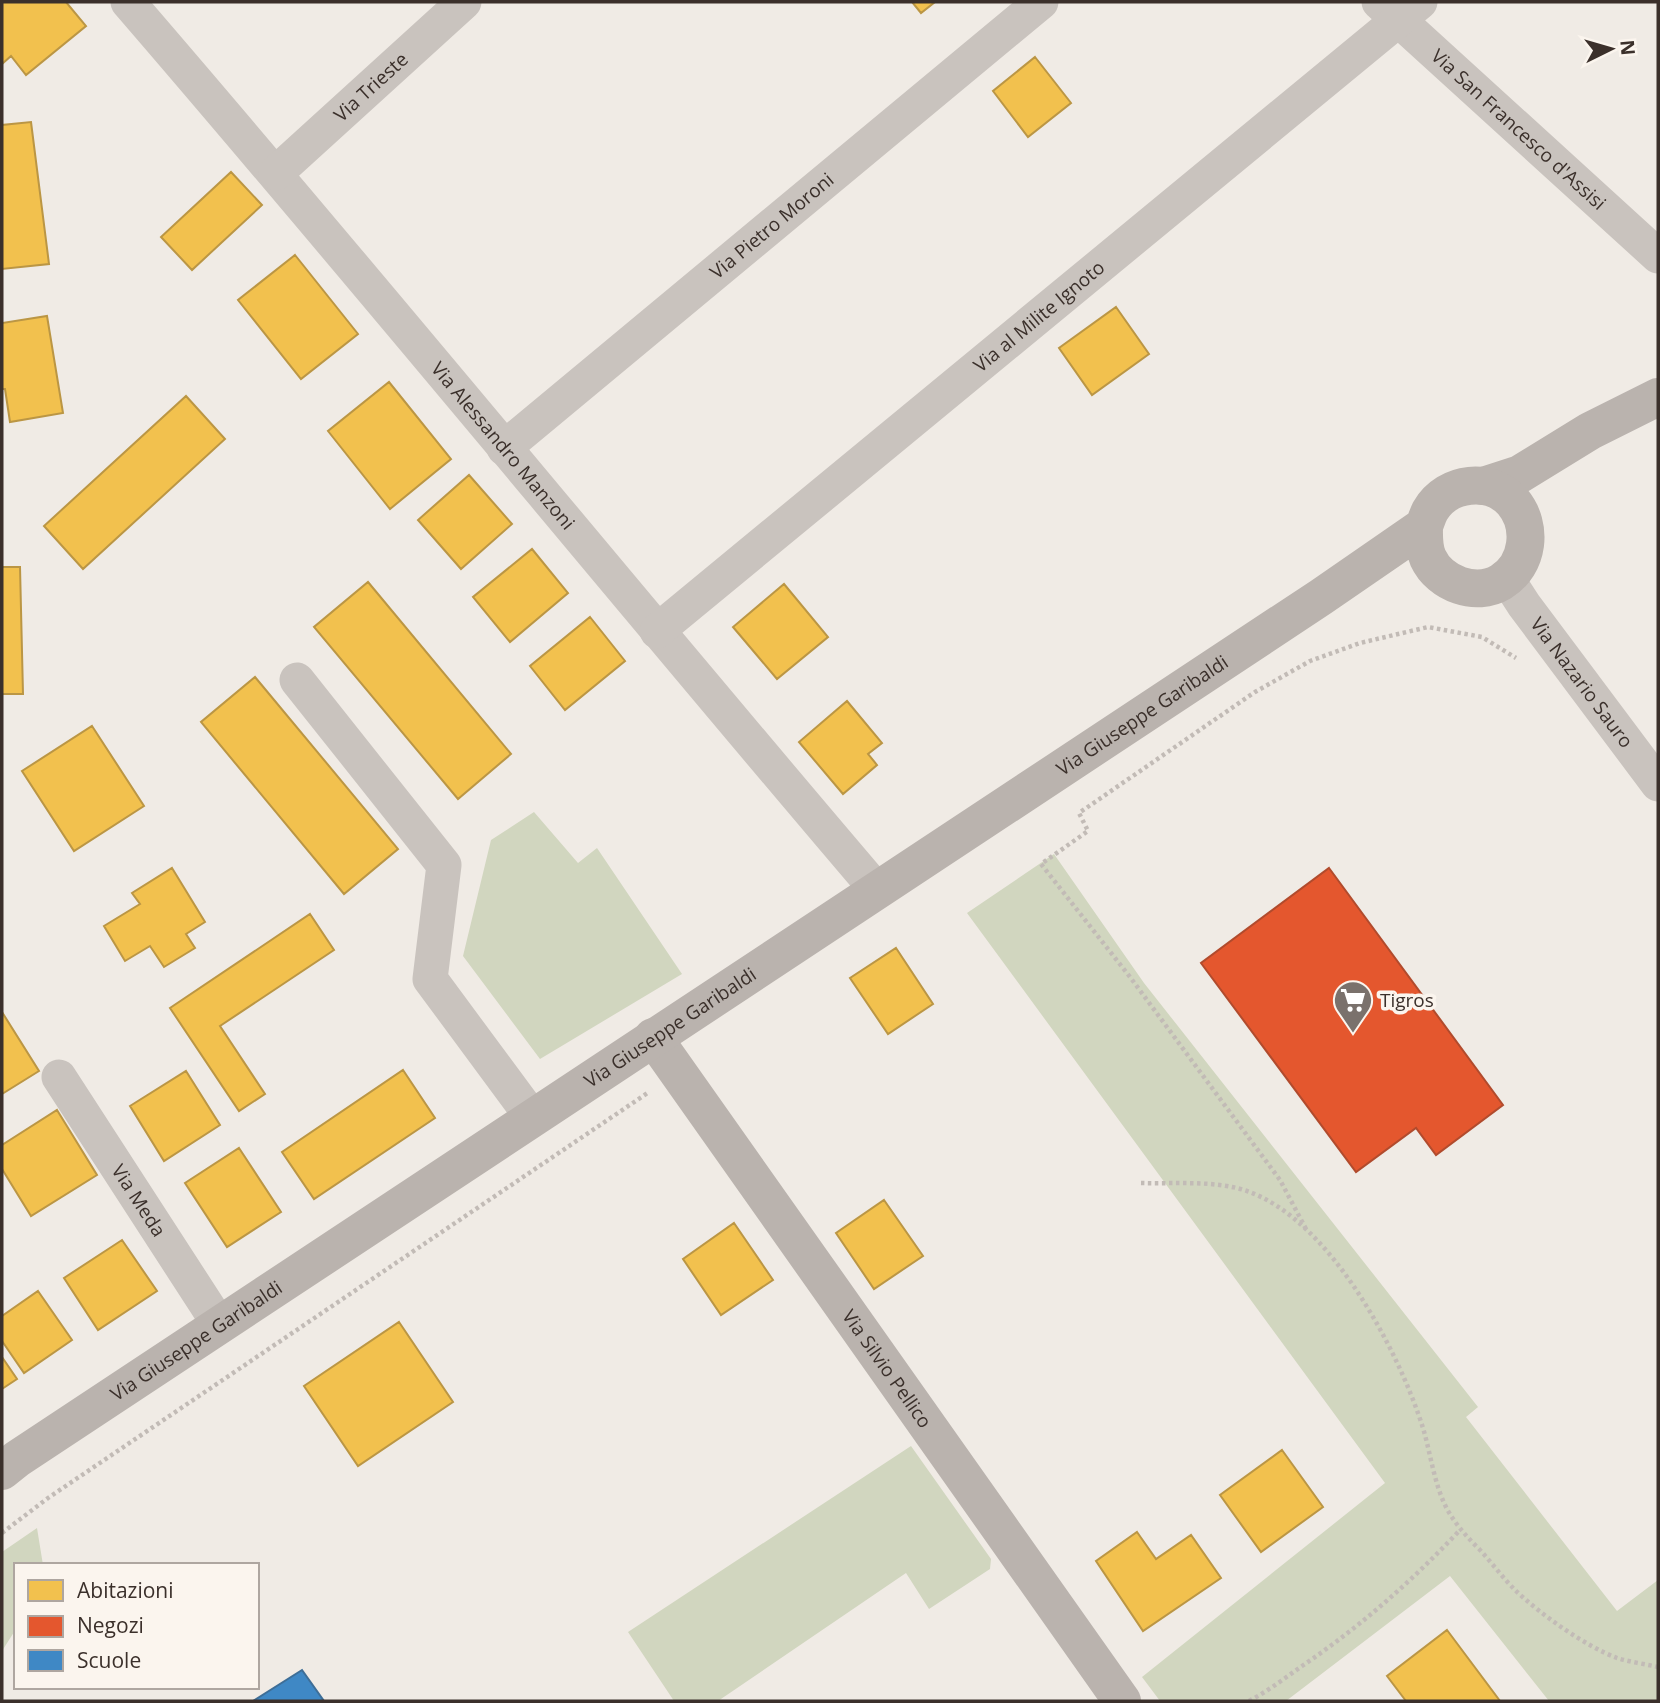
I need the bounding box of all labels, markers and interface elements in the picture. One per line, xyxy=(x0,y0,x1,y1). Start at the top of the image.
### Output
north arrow xyxy=(1576,14,1646,84)
text: N xyxy=(1614,39,1642,56)
street label: Via San Francesco d'Assisi xyxy=(1426,43,1612,216)
street label: Via Trieste xyxy=(328,46,413,127)
street label: Via Pietro Moroni xyxy=(704,167,839,285)
street label: Via al Milite Ignoto xyxy=(968,254,1110,378)
street label: Via Alessandro Manzoni xyxy=(425,356,581,535)
street label: Via Nazario Sauro xyxy=(1525,612,1639,753)
street label: Via Giuseppe Garibaldi xyxy=(1051,649,1233,781)
street label: Via Giuseppe Garibaldi xyxy=(579,961,761,1094)
supermarket icon: Tigros xyxy=(1332,979,1374,1034)
place label: Tigros xyxy=(1380,987,1434,1013)
street label: Via Meda xyxy=(106,1159,172,1242)
street label: Via Giuseppe Garibaldi xyxy=(105,1274,287,1407)
street label: Via Silvio Pellico xyxy=(836,1304,938,1433)
legend xyxy=(14,1563,259,1689)
text: Abitazioni xyxy=(77,1576,174,1604)
text: Negozi xyxy=(77,1611,144,1639)
text: Scuole xyxy=(77,1646,141,1674)

